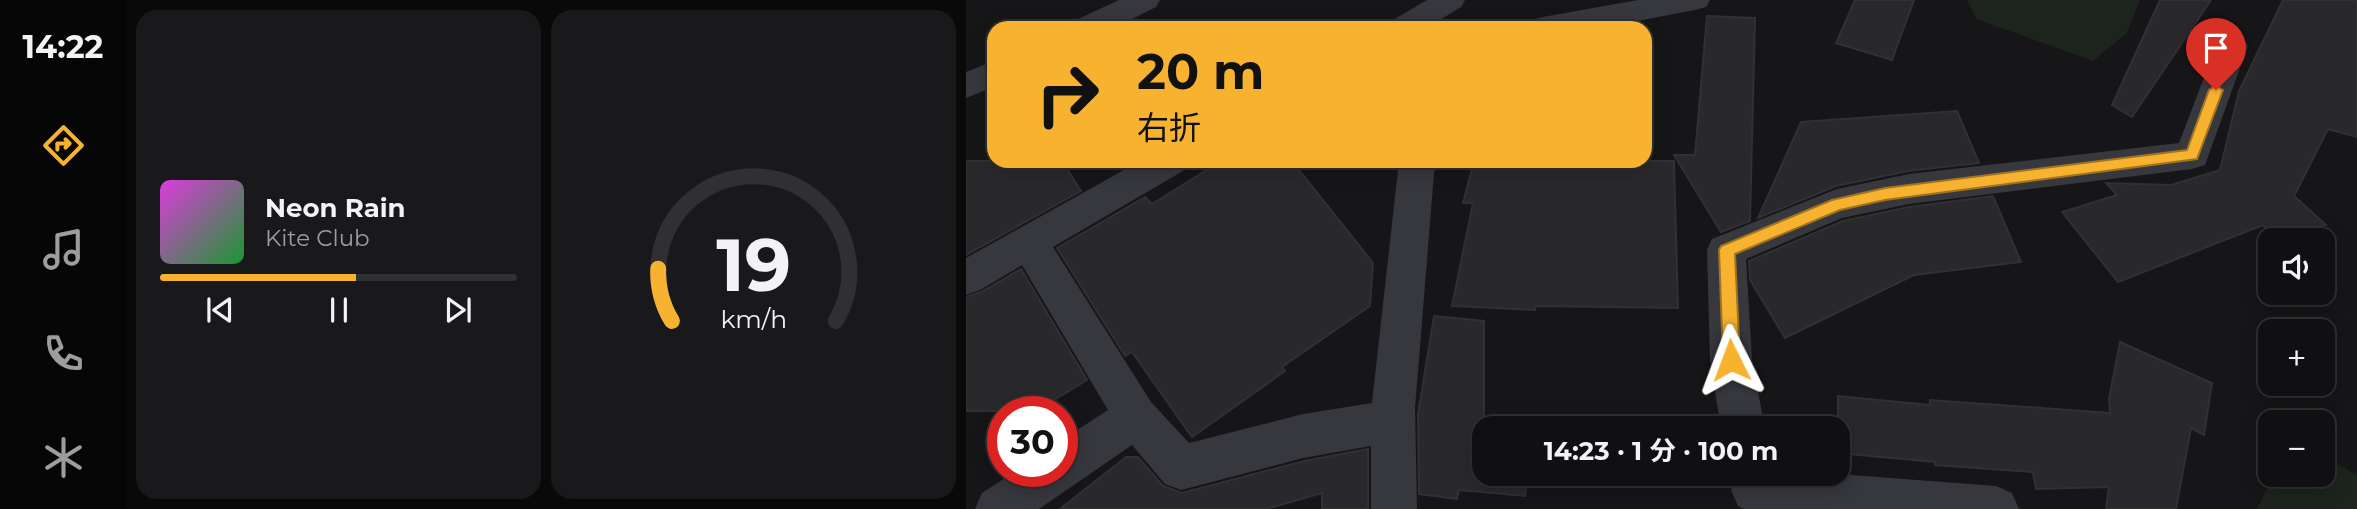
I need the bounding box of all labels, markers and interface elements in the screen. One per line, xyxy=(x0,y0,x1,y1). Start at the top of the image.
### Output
pin xyxy=(2186,18,2246,90)
text: 14:22 xyxy=(23,27,104,66)
icon: arrive xyxy=(2197,29,2235,67)
text: 20 m xyxy=(1137,42,1264,101)
icon: right xyxy=(1022,49,1113,140)
text: 右折 xyxy=(1137,108,1201,147)
icon: directions xyxy=(39,121,88,170)
text: Neon Rain xyxy=(265,192,406,224)
text: 19 xyxy=(716,221,791,309)
text: Kite Club xyxy=(265,224,370,252)
icon: music xyxy=(39,225,88,274)
map controls xyxy=(2258,228,2335,487)
button: sound xyxy=(2258,228,2335,305)
icon: previous xyxy=(201,291,239,329)
icon: pause xyxy=(320,291,358,329)
icon: next xyxy=(439,291,477,329)
text: km/h xyxy=(720,303,787,333)
button: + xyxy=(2258,319,2335,396)
position arrow xyxy=(1694,323,1768,397)
icon: phone xyxy=(39,329,88,378)
speed limit sign: 30 xyxy=(987,396,1078,487)
button: − xyxy=(2258,410,2335,487)
icon: climate xyxy=(39,433,88,482)
text: 14:23 · 1 分 · 100 m xyxy=(1544,435,1778,467)

